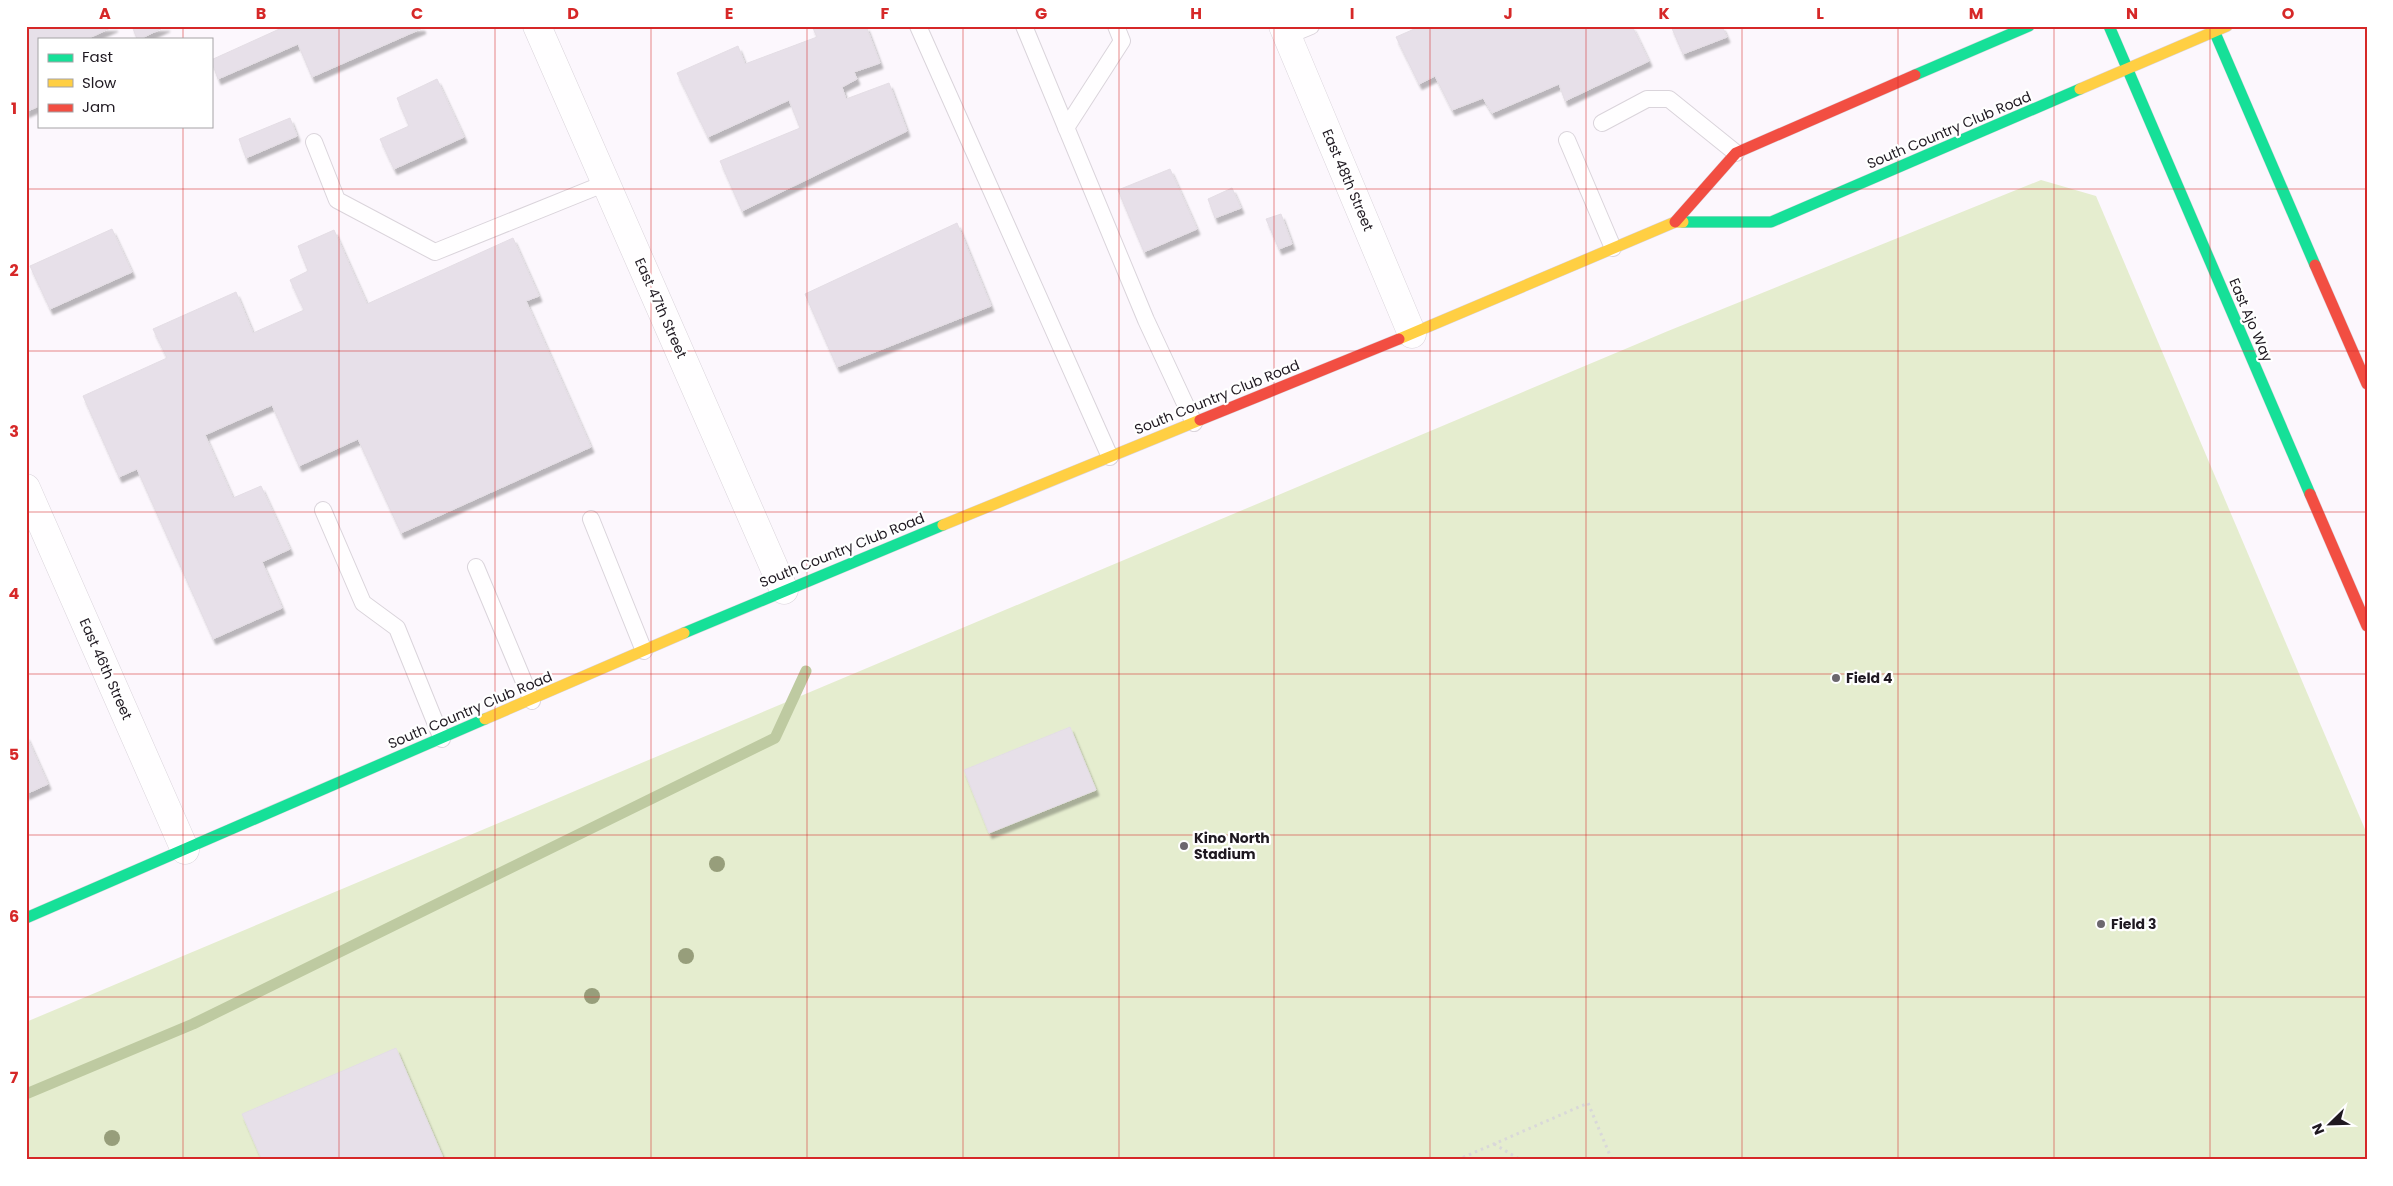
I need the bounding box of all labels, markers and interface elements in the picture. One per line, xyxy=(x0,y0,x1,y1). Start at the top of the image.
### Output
text: A xyxy=(99,2,111,25)
text: B xyxy=(256,2,266,25)
text: C xyxy=(411,2,423,25)
text: D xyxy=(567,2,579,25)
text: E xyxy=(725,2,733,25)
text: F xyxy=(881,2,890,25)
text: G xyxy=(1035,2,1047,25)
text: H xyxy=(1190,2,1202,25)
text: I xyxy=(1350,2,1354,25)
text: J xyxy=(1503,2,1513,25)
text: K xyxy=(1658,2,1670,25)
text: L xyxy=(1816,2,1824,25)
text: M xyxy=(1969,2,1983,25)
text: N xyxy=(2126,2,2138,25)
text: O xyxy=(2282,2,2295,25)
legend xyxy=(38,38,212,128)
text: Fast xyxy=(82,46,113,67)
text: Slow xyxy=(82,72,117,93)
street label: South Country Club Road xyxy=(1864,86,2034,174)
text: Jam xyxy=(82,96,116,117)
text: 1 xyxy=(11,97,17,120)
street label: East 48th Street xyxy=(1317,126,1379,234)
street label: East 47th Street xyxy=(630,255,692,361)
text: 2 xyxy=(9,259,19,282)
street label: East Ajo Way xyxy=(2224,275,2278,365)
street label: South Country Club Road xyxy=(1131,355,1303,439)
text: 3 xyxy=(9,420,19,443)
street label: South Country Club Road xyxy=(756,508,928,592)
text: 4 xyxy=(9,582,20,605)
street label: East 46th Street xyxy=(75,615,137,723)
street label: South Country Club Road xyxy=(385,666,555,754)
place label: Field 4 xyxy=(1846,668,1893,688)
marker: Field 4 xyxy=(1830,672,1842,684)
text: 5 xyxy=(9,743,19,766)
place label: Kino North Stadium xyxy=(1194,828,1270,864)
marker: Kino North Stadium xyxy=(1178,840,1190,852)
text: 6 xyxy=(9,905,19,928)
place label: Field 3 xyxy=(2111,914,2157,934)
marker: Field 3 xyxy=(2095,918,2107,930)
text: 7 xyxy=(10,1066,19,1089)
north arrow xyxy=(2306,1098,2356,1148)
text: N xyxy=(2307,1120,2329,1138)

